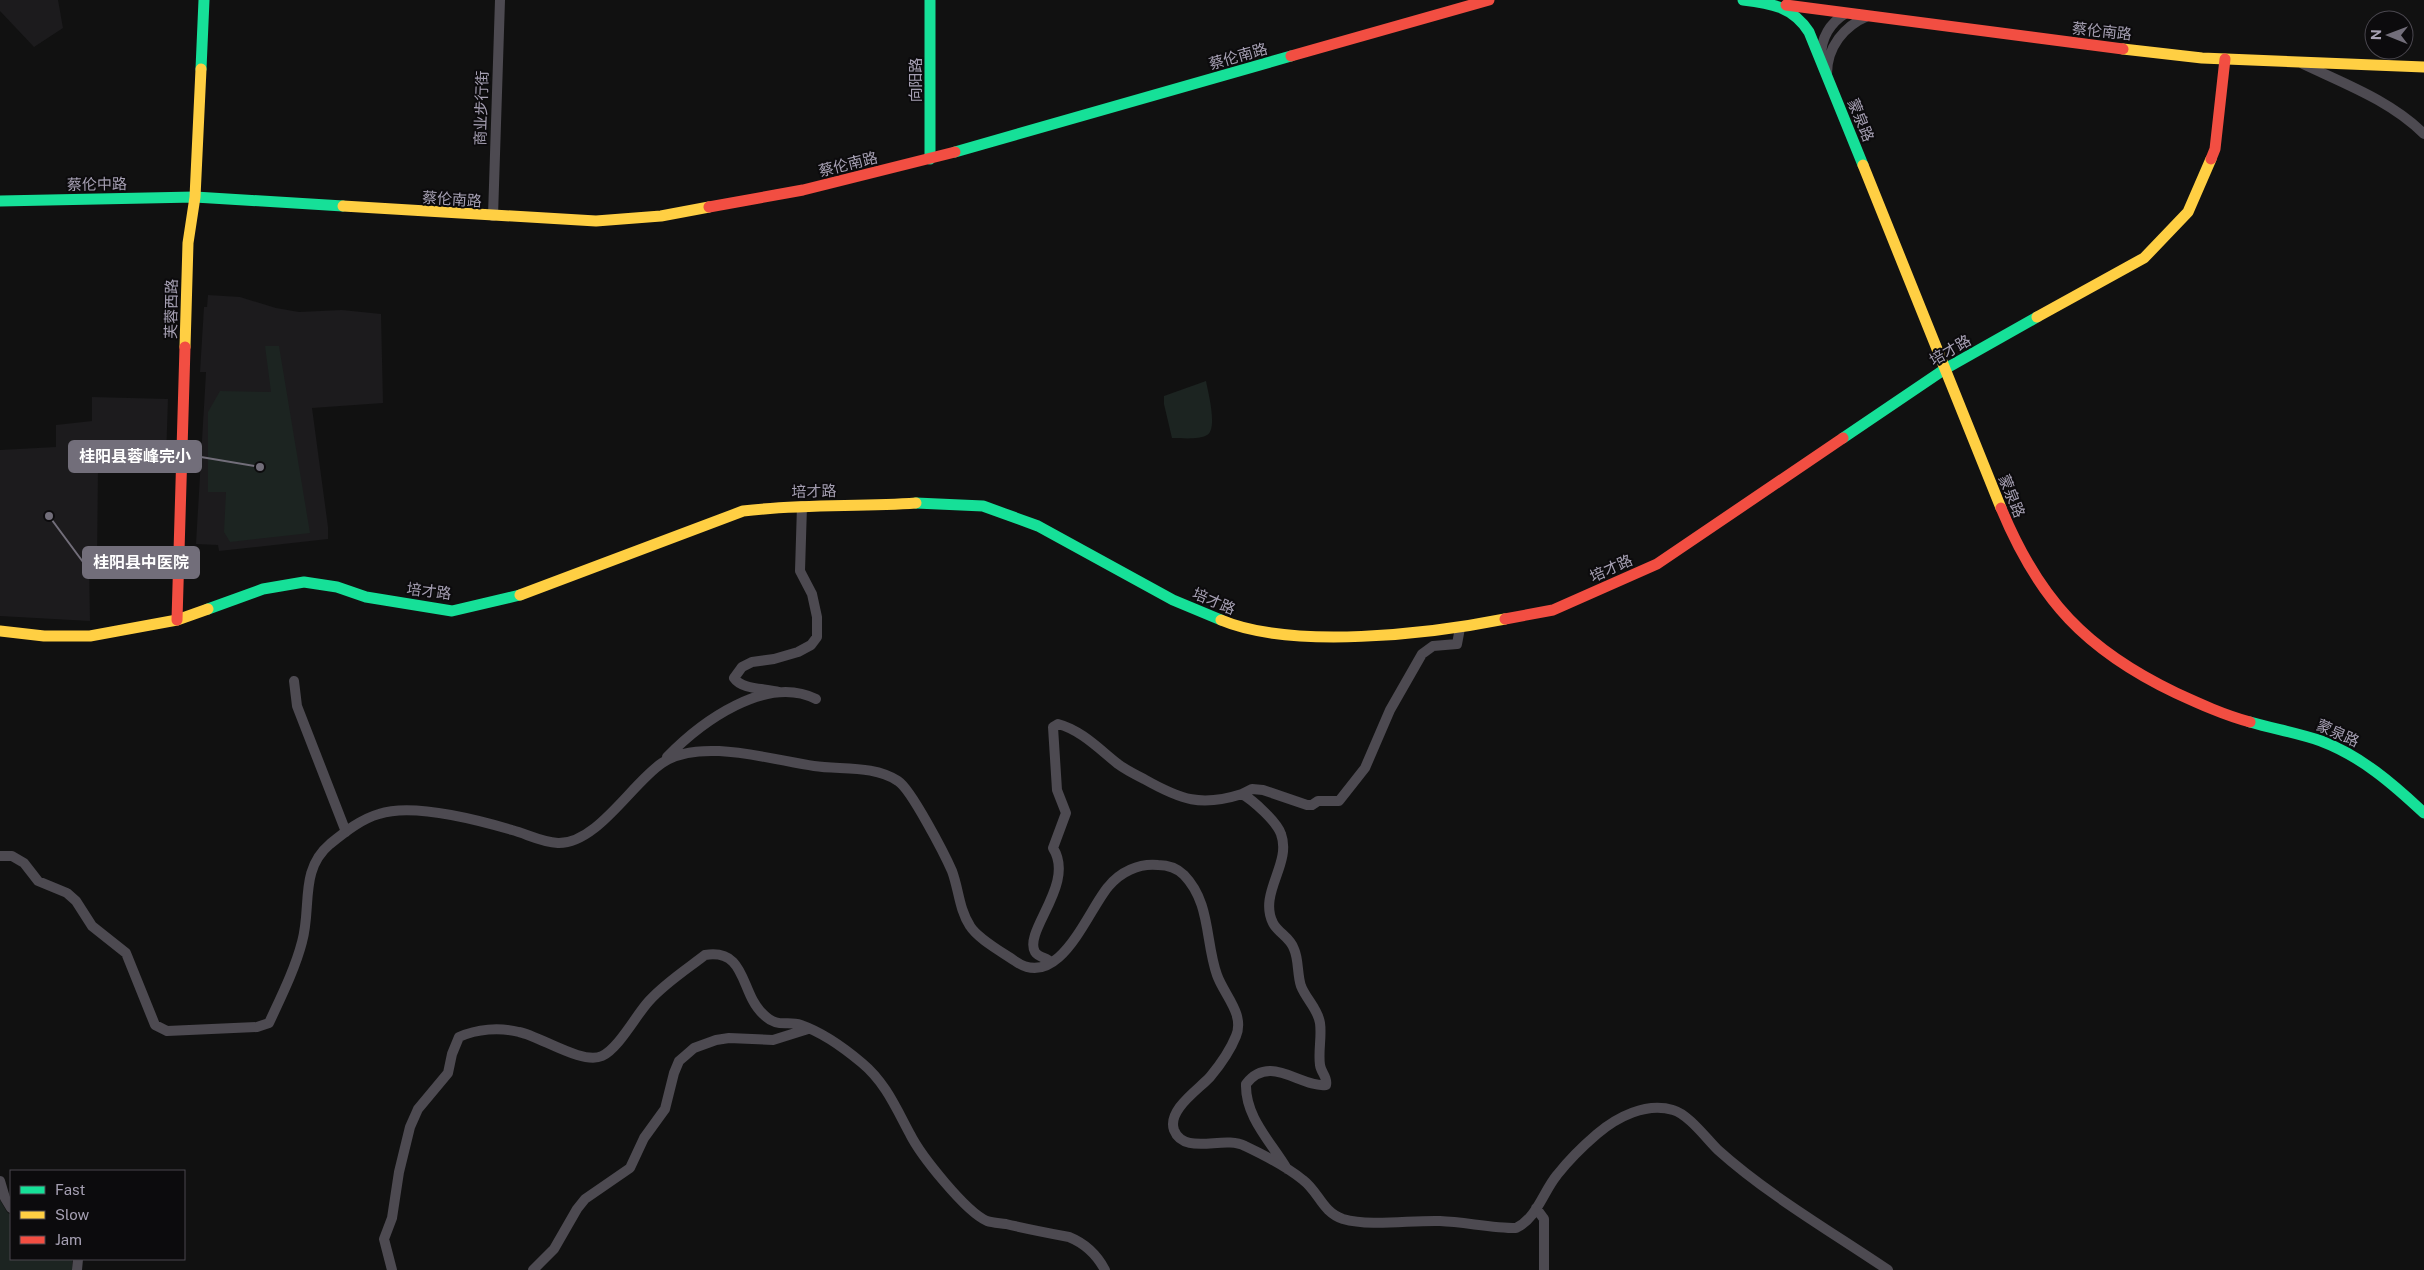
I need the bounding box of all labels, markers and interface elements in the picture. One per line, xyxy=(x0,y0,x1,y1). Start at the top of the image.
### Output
north arrow xyxy=(2364,10,2414,60)
street label: 蔡伦南路 xyxy=(2071,19,2133,43)
text: N xyxy=(2368,29,2384,40)
street label: 蔡伦南路 xyxy=(1207,40,1269,72)
street label: 向阳路 xyxy=(907,57,924,103)
street label: 商业步行街 xyxy=(471,70,491,146)
street label: 蒙泉路 xyxy=(1845,96,1877,144)
street label: 蔡伦南路 xyxy=(817,148,879,180)
street label: 蔡伦中路 xyxy=(67,175,127,193)
street label: 蔡伦南路 xyxy=(421,188,483,210)
street label: 芙蓉西路 xyxy=(162,279,180,339)
street label: 培才路 xyxy=(1926,331,1974,369)
callout: 桂阳县蓉峰完小 xyxy=(69,441,201,472)
text: 桂阳县蓉峰完小 xyxy=(79,447,191,466)
street label: 蒙泉路 xyxy=(1996,472,2028,520)
street label: 培才路 xyxy=(791,482,837,500)
callout: 桂阳县中医院 xyxy=(83,547,199,578)
street label: 培才路 xyxy=(1587,551,1635,585)
text: 桂阳县中医院 xyxy=(93,553,189,572)
street label: 培才路 xyxy=(406,580,452,602)
street label: 培才路 xyxy=(1190,584,1238,618)
street label: 蒙泉路 xyxy=(2314,716,2362,750)
legend xyxy=(10,1170,185,1260)
text: Fast xyxy=(55,1181,85,1198)
text: Slow xyxy=(55,1206,90,1223)
text: Jam xyxy=(55,1231,82,1248)

